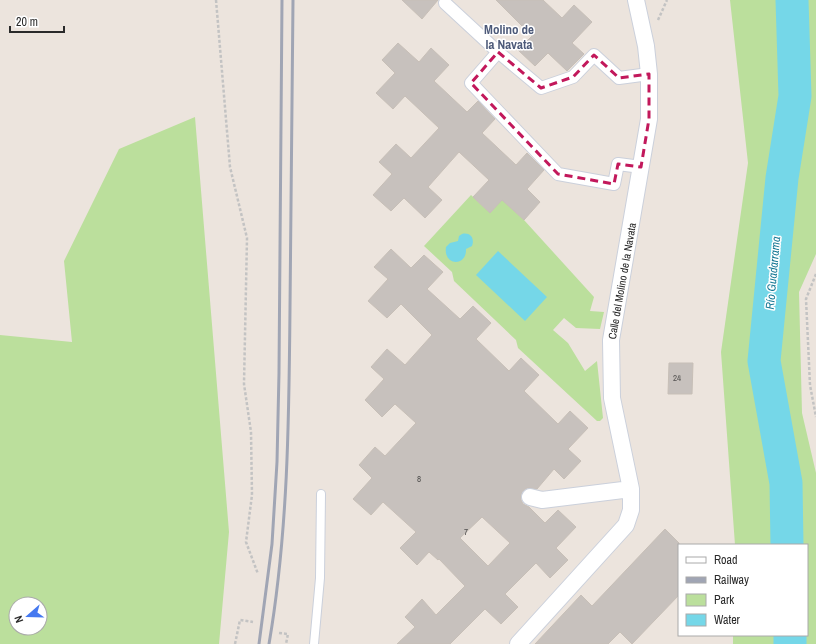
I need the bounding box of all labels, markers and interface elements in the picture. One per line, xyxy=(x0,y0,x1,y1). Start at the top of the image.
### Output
scale bar xyxy=(10,8,64,34)
text: 20 m xyxy=(16,14,38,30)
district label: Molino de la Navata xyxy=(484,21,534,53)
street label: Calle del Molino de la Navata xyxy=(605,222,639,340)
water label: Río Guadarrama xyxy=(762,235,784,310)
house number: 24 xyxy=(673,372,681,384)
house number: 8 xyxy=(417,473,421,485)
house number: 7 xyxy=(464,526,468,538)
legend xyxy=(678,544,808,636)
text: Road xyxy=(714,552,738,568)
text: Railway xyxy=(714,572,749,588)
text: Park xyxy=(714,592,734,608)
north arrow xyxy=(8,596,48,636)
text: Water xyxy=(714,612,741,628)
text: N xyxy=(11,614,26,625)

